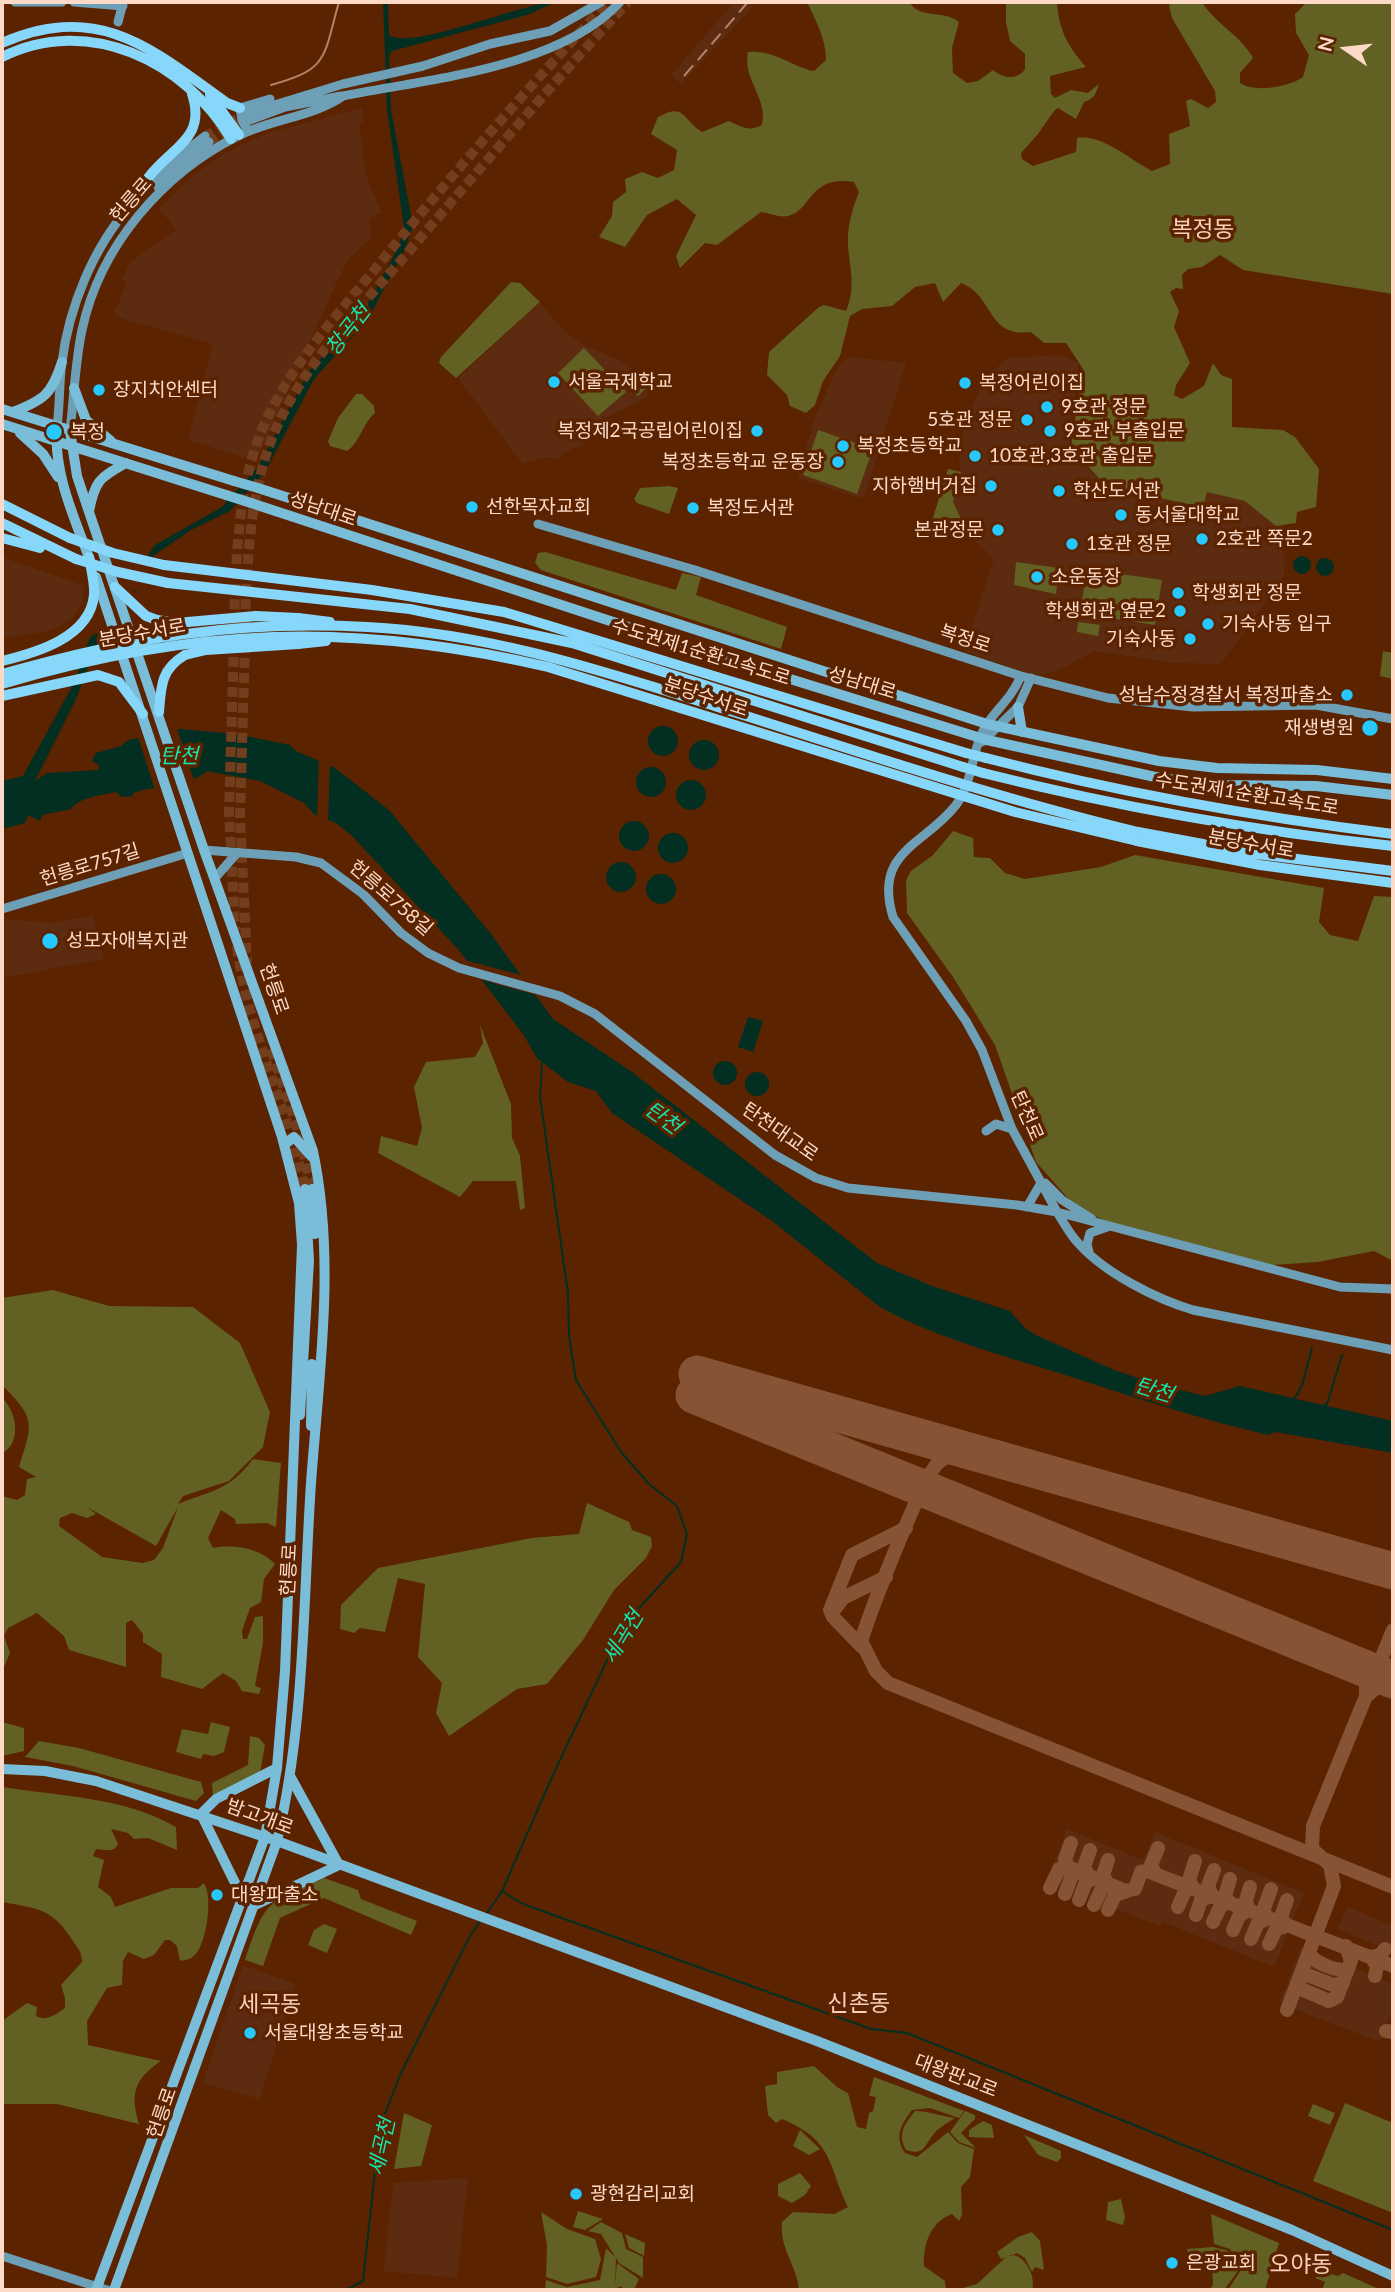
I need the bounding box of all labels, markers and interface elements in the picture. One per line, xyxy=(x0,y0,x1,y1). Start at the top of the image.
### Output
north arrow xyxy=(1311,14,1381,84)
text: N xyxy=(1312,34,1338,54)
street label: 헌릉로 xyxy=(105,173,157,227)
district label: 복정동 xyxy=(1171,216,1235,244)
water label: 창곡천 xyxy=(320,299,376,361)
place label: 서울국제학교 xyxy=(568,371,673,393)
place label: 복정어린이집 xyxy=(979,372,1084,394)
marker: 서울국제학교 xyxy=(546,374,562,390)
marker: 복정어린이집 xyxy=(957,375,973,391)
place label: 장지치안센터 xyxy=(113,379,218,401)
marker: 장지치안센터 xyxy=(91,382,107,398)
place label: 9호관 정문 xyxy=(1061,396,1147,418)
marker: 9호관 정문 xyxy=(1039,399,1055,415)
place label: 5호관 정문 xyxy=(927,409,1013,431)
marker: 5호관 정문 xyxy=(1019,412,1035,428)
place label: 복정제2국공립어린이집 xyxy=(557,420,743,442)
place label: 9호관 부출입문 xyxy=(1064,420,1185,442)
place label: 복정 xyxy=(70,421,105,443)
marker: 복정 xyxy=(44,422,64,442)
marker: 복정제2국공립어린이집 xyxy=(749,423,765,439)
marker: 9호관 부출입문 xyxy=(1042,423,1058,439)
place label: 복정초등학교 xyxy=(857,435,962,457)
marker: 복정초등학교 xyxy=(835,438,851,454)
place label: 10호관,3호관 출입문 xyxy=(989,445,1154,467)
marker: 10호관,3호관 출입문 xyxy=(967,448,983,464)
place label: 복정초등학교 운동장 xyxy=(662,451,824,473)
marker: 복정초등학교 운동장 xyxy=(830,454,846,470)
place label: 지하햄버거집 xyxy=(872,475,977,497)
marker: 지하햄버거집 xyxy=(983,478,999,494)
place label: 학산도서관 xyxy=(1073,480,1160,502)
marker: 학산도서관 xyxy=(1051,483,1067,499)
street label: 성남대로 xyxy=(286,487,360,531)
place label: 선한목자교회 xyxy=(486,496,591,518)
place label: 복정도서관 xyxy=(707,497,794,519)
marker: 선한목자교회 xyxy=(464,499,480,515)
marker: 복정도서관 xyxy=(685,500,701,516)
place label: 동서울대학교 xyxy=(1135,504,1240,526)
marker: 동서울대학교 xyxy=(1113,507,1129,523)
place label: 본관정문 xyxy=(914,519,984,541)
marker: 본관정문 xyxy=(990,522,1006,538)
place label: 2호관 쪽문2 xyxy=(1216,528,1313,550)
marker: 2호관 쪽문2 xyxy=(1194,531,1210,547)
place label: 1호관 정문 xyxy=(1086,533,1172,555)
marker: 1호관 정문 xyxy=(1064,536,1080,552)
place label: 소운동장 xyxy=(1051,566,1121,588)
marker: 소운동장 xyxy=(1029,569,1045,585)
place label: 학생회관 정문 xyxy=(1192,582,1302,604)
marker: 학생회관 정문 xyxy=(1170,585,1186,601)
place label: 학생회관 옆문2 xyxy=(1045,600,1166,622)
marker: 학생회관 옆문2 xyxy=(1172,603,1188,619)
place label: 기숙사동 입구 xyxy=(1222,613,1332,635)
street label: 분당수서로 xyxy=(97,614,187,652)
street label: 수도권제1순환고속도로 xyxy=(609,614,793,690)
marker: 기숙사동 입구 xyxy=(1200,616,1216,632)
street label: 복정로 xyxy=(937,620,993,658)
place label: 기숙사동 xyxy=(1106,628,1176,650)
marker: 기숙사동 xyxy=(1182,631,1198,647)
street label: 성남대로 xyxy=(825,662,899,704)
street label: 분당수서로 xyxy=(661,673,751,721)
place label: 성남수정경찰서 복정파출소 xyxy=(1118,684,1333,706)
marker: 성남수정경찰서 복정파출소 xyxy=(1339,687,1355,703)
place label: 재생병원 xyxy=(1284,717,1354,739)
marker: 재생병원 xyxy=(1360,718,1380,738)
water label: 탄천 xyxy=(160,743,198,769)
street label: 수도권제1순환고속도로 xyxy=(1153,768,1341,820)
street label: 분당수서로 xyxy=(1206,825,1296,863)
street label: 헌릉로757길 xyxy=(37,839,143,891)
street label: 헌릉로758길 xyxy=(345,856,437,940)
place label: 성모자애복지관 xyxy=(66,930,188,952)
marker: 성모자애복지관 xyxy=(40,931,60,951)
street label: 헌릉로 xyxy=(255,960,293,1018)
street label: 탄천로 xyxy=(1006,1087,1048,1145)
water label: 탄천 xyxy=(640,1096,686,1140)
street label: 탄천대교로 xyxy=(738,1098,822,1166)
water label: 탄천 xyxy=(1132,1372,1176,1408)
street label: 헌릉로 xyxy=(276,1543,302,1597)
water label: 세곡천 xyxy=(597,1606,649,1668)
street label: 밤고개로 xyxy=(223,1794,297,1840)
place label: 대왕파출소 xyxy=(231,1884,318,1906)
marker: 대왕파출소 xyxy=(209,1887,225,1903)
district label: 신촌동 xyxy=(827,1990,891,2018)
district label: 세곡동 xyxy=(238,1991,302,2019)
place label: 서울대왕초등학교 xyxy=(264,2022,404,2044)
marker: 서울대왕초등학교 xyxy=(242,2025,258,2041)
street label: 대왕판교로 xyxy=(911,2050,1001,2102)
street label: 헌릉로 xyxy=(143,2084,181,2142)
water label: 세곡천 xyxy=(364,2116,400,2178)
place label: 광현감리교회 xyxy=(590,2183,695,2205)
marker: 광현감리교회 xyxy=(568,2186,584,2202)
district label: 오야동 xyxy=(1269,2251,1333,2279)
place label: 은광교회 xyxy=(1186,2252,1256,2274)
marker: 은광교회 xyxy=(1164,2255,1180,2271)

